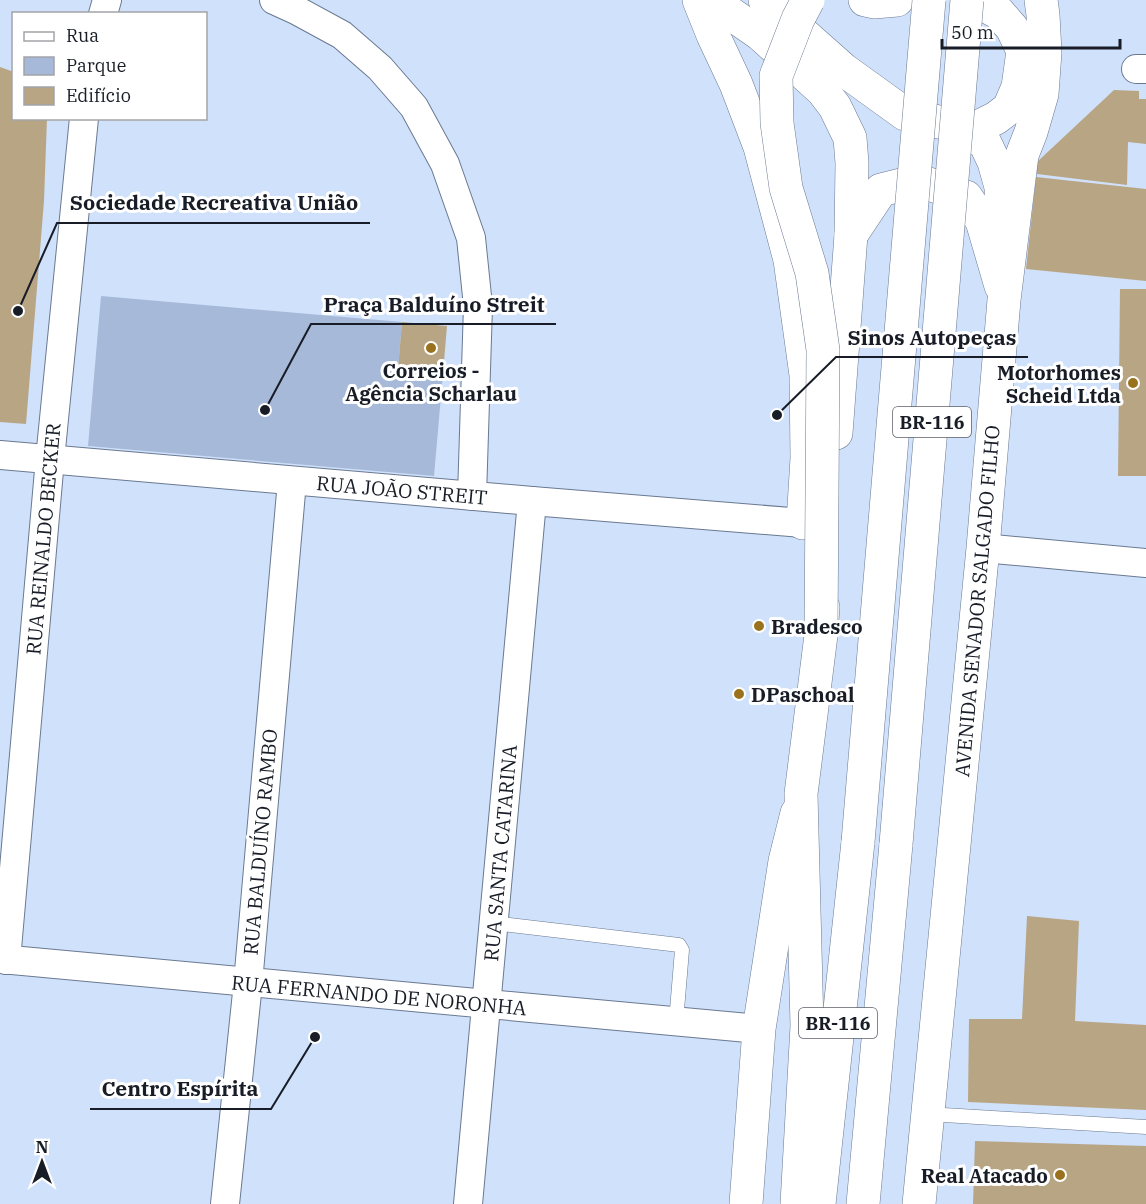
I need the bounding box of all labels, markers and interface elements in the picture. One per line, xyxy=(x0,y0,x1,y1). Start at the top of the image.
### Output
legend xyxy=(12,12,207,120)
scale bar xyxy=(942,12,1120,50)
text: 50 m xyxy=(951,21,994,44)
text: Rua xyxy=(66,24,99,47)
text: Parque xyxy=(66,54,126,77)
text: Edifício xyxy=(66,84,131,107)
callout: Sociedade Recreativa União xyxy=(57,184,370,223)
text: Sociedade Recreativa União xyxy=(70,188,358,216)
callout: Praça Balduíno Streit xyxy=(311,285,556,324)
text: Praça Balduíno Streit xyxy=(323,290,545,318)
callout: Sinos Autopeças xyxy=(836,318,1028,357)
text: Sinos Autopeças xyxy=(848,323,1016,351)
marker: Correios - Agência Scharlau xyxy=(424,341,438,355)
place label: Correios - Agência Scharlau xyxy=(345,357,517,407)
place label: Motorhomes Scheid Ltda xyxy=(997,359,1121,409)
marker: Motorhomes Scheid Ltda xyxy=(1126,376,1140,390)
road number: BR-116 xyxy=(893,407,971,437)
street label: RUA REINALDO BECKER xyxy=(19,421,67,656)
street label: AVENIDA SENADOR SALGADO FILHO xyxy=(948,424,1006,778)
street label: RUA JOÃO STREIT xyxy=(315,469,489,511)
place label: Bradesco xyxy=(771,613,863,640)
marker: Bradesco xyxy=(752,619,766,633)
place label: DPaschoal xyxy=(751,681,855,708)
marker: DPaschoal xyxy=(732,687,746,701)
street label: RUA BALDUÍNO RAMBO xyxy=(237,728,283,956)
street label: RUA SANTA CATARINA xyxy=(477,743,523,962)
street label: RUA FERNANDO DE NORONHA xyxy=(230,969,528,1021)
road number: BR-116 xyxy=(799,1008,877,1038)
callout: Centro Espírita xyxy=(90,1070,271,1109)
text: Centro Espírita xyxy=(102,1074,258,1102)
north arrow xyxy=(12,1132,72,1192)
text: N xyxy=(36,1137,48,1157)
place label: Real Atacado xyxy=(921,1162,1048,1189)
marker: Real Atacado xyxy=(1053,1168,1067,1182)

